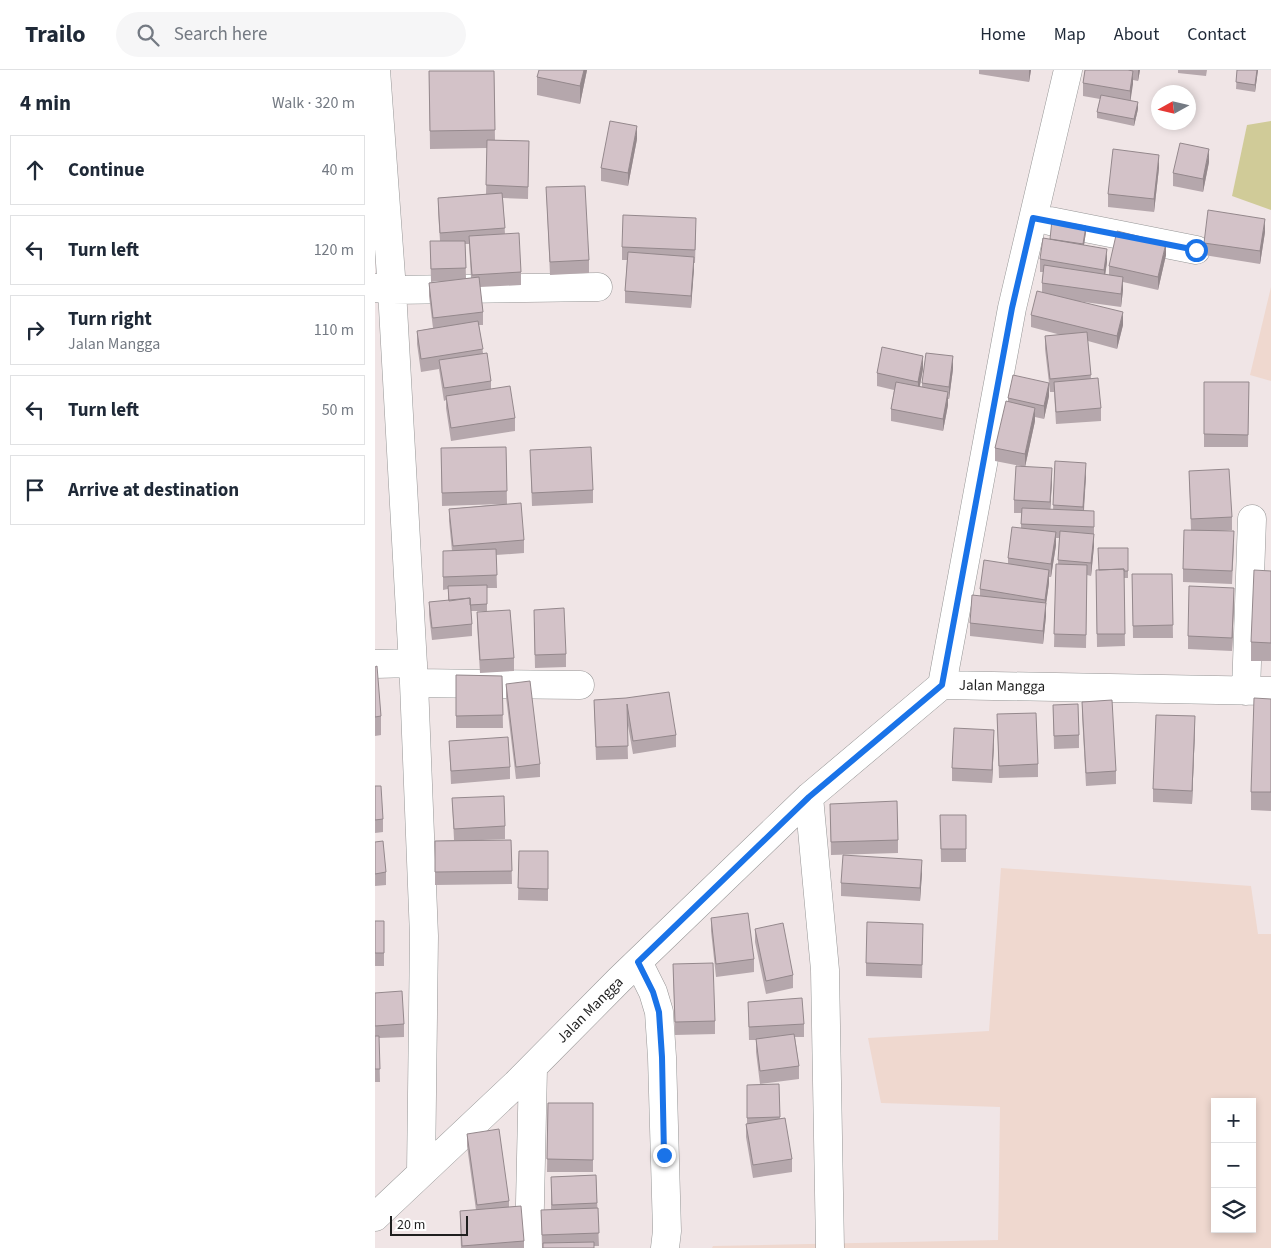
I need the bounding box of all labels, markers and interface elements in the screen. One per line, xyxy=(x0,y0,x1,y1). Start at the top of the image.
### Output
search box xyxy=(116,12,466,57)
text: Trailo xyxy=(25,17,86,52)
icon: search xyxy=(134,21,162,49)
text: Search here xyxy=(174,21,267,48)
text: Home xyxy=(980,22,1026,47)
text: Map xyxy=(1054,22,1086,47)
text: About xyxy=(1114,22,1159,47)
text: Contact xyxy=(1187,22,1246,47)
north arrow xyxy=(1151,85,1196,130)
text: 4 min xyxy=(20,88,71,118)
text: Walk · 320 m xyxy=(272,92,355,114)
icon: ahead xyxy=(21,156,49,184)
text: Continue xyxy=(68,157,145,184)
text: 40 m xyxy=(322,159,354,181)
icon: left xyxy=(21,236,49,264)
text: Turn left xyxy=(68,237,139,264)
text: 120 m xyxy=(314,239,354,261)
route start xyxy=(1185,239,1208,262)
text: Turn right xyxy=(68,306,152,333)
icon: right xyxy=(21,316,49,344)
text: 110 m xyxy=(314,319,354,341)
text: Jalan Mangga xyxy=(68,333,160,355)
icon: left xyxy=(21,396,49,424)
text: Turn left xyxy=(68,397,139,424)
text: 50 m xyxy=(322,399,354,421)
icon: arrive xyxy=(21,476,49,504)
text: Arrive at destination xyxy=(68,477,239,504)
street label: Jalan Mangga xyxy=(959,675,1045,697)
street label: Jalan Mangga xyxy=(552,972,628,1048)
map controls xyxy=(1211,1098,1256,1233)
button: + xyxy=(1211,1098,1256,1143)
button: − xyxy=(1211,1143,1256,1188)
route end xyxy=(653,1144,676,1167)
button: layers xyxy=(1211,1188,1256,1233)
scale bar xyxy=(390,1213,467,1236)
text: 20 m xyxy=(397,1215,425,1235)

